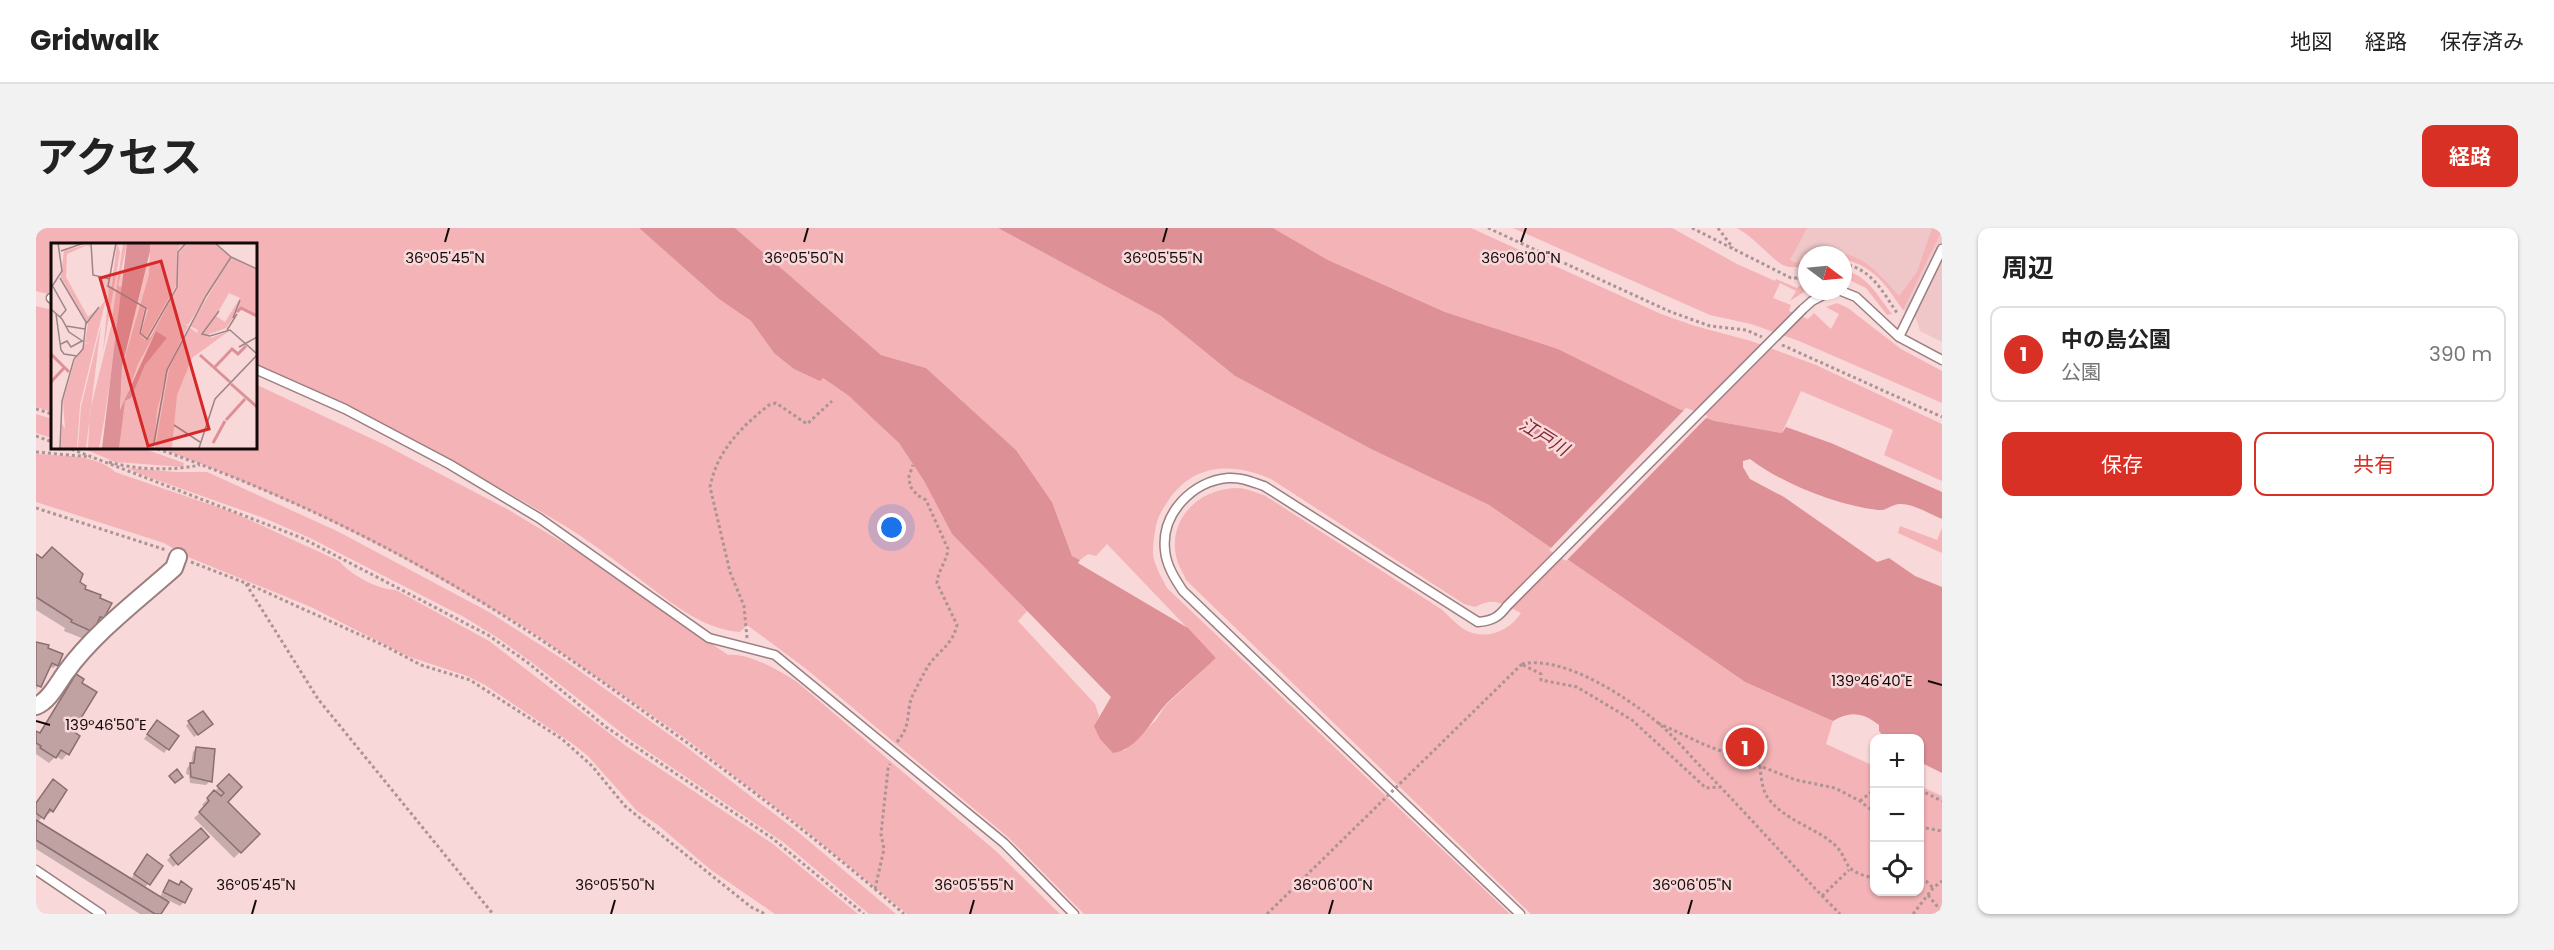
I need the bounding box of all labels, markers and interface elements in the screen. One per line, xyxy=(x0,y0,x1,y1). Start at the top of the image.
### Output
text: Gridwalk xyxy=(30,21,159,60)
text: 地図 xyxy=(2290,27,2332,56)
text: 経路 xyxy=(2365,27,2407,56)
text: 保存済み xyxy=(2440,27,2524,56)
button: 経路 xyxy=(2422,125,2518,187)
text: アクセス xyxy=(36,128,202,187)
inset map xyxy=(51,243,256,448)
north arrow xyxy=(1798,246,1852,300)
text: 36°05'45"N xyxy=(405,247,485,268)
text: 36°05'50"N xyxy=(764,247,844,268)
text: 36°05'55"N xyxy=(1123,247,1203,268)
text: 36°06'00"N xyxy=(1481,247,1561,268)
text: 周辺 xyxy=(2002,250,2054,286)
text: 中の島公園 xyxy=(2061,324,2171,355)
text: 1 xyxy=(2020,340,2027,368)
text: 390 m xyxy=(2429,340,2492,368)
text: 公園 xyxy=(2061,358,2101,386)
water label: 江戸川 xyxy=(1515,412,1575,463)
button: 保存 xyxy=(2002,432,2242,496)
button: 共有 xyxy=(2254,432,2494,496)
your location xyxy=(877,513,906,542)
text: 139°46'40"E xyxy=(1831,670,1913,691)
text: 139°46'50"E xyxy=(65,714,147,735)
pin: 1 xyxy=(1726,724,1764,770)
map controls xyxy=(1870,734,1924,896)
button: + xyxy=(1870,734,1924,788)
button: − xyxy=(1870,788,1924,842)
button: locate xyxy=(1870,842,1924,896)
text: 36°05'45"N xyxy=(216,874,296,895)
text: 36°05'50"N xyxy=(575,874,655,895)
text: 36°05'55"N xyxy=(934,874,1014,895)
text: 36°06'00"N xyxy=(1293,874,1373,895)
text: 36°06'05"N xyxy=(1652,874,1732,895)

